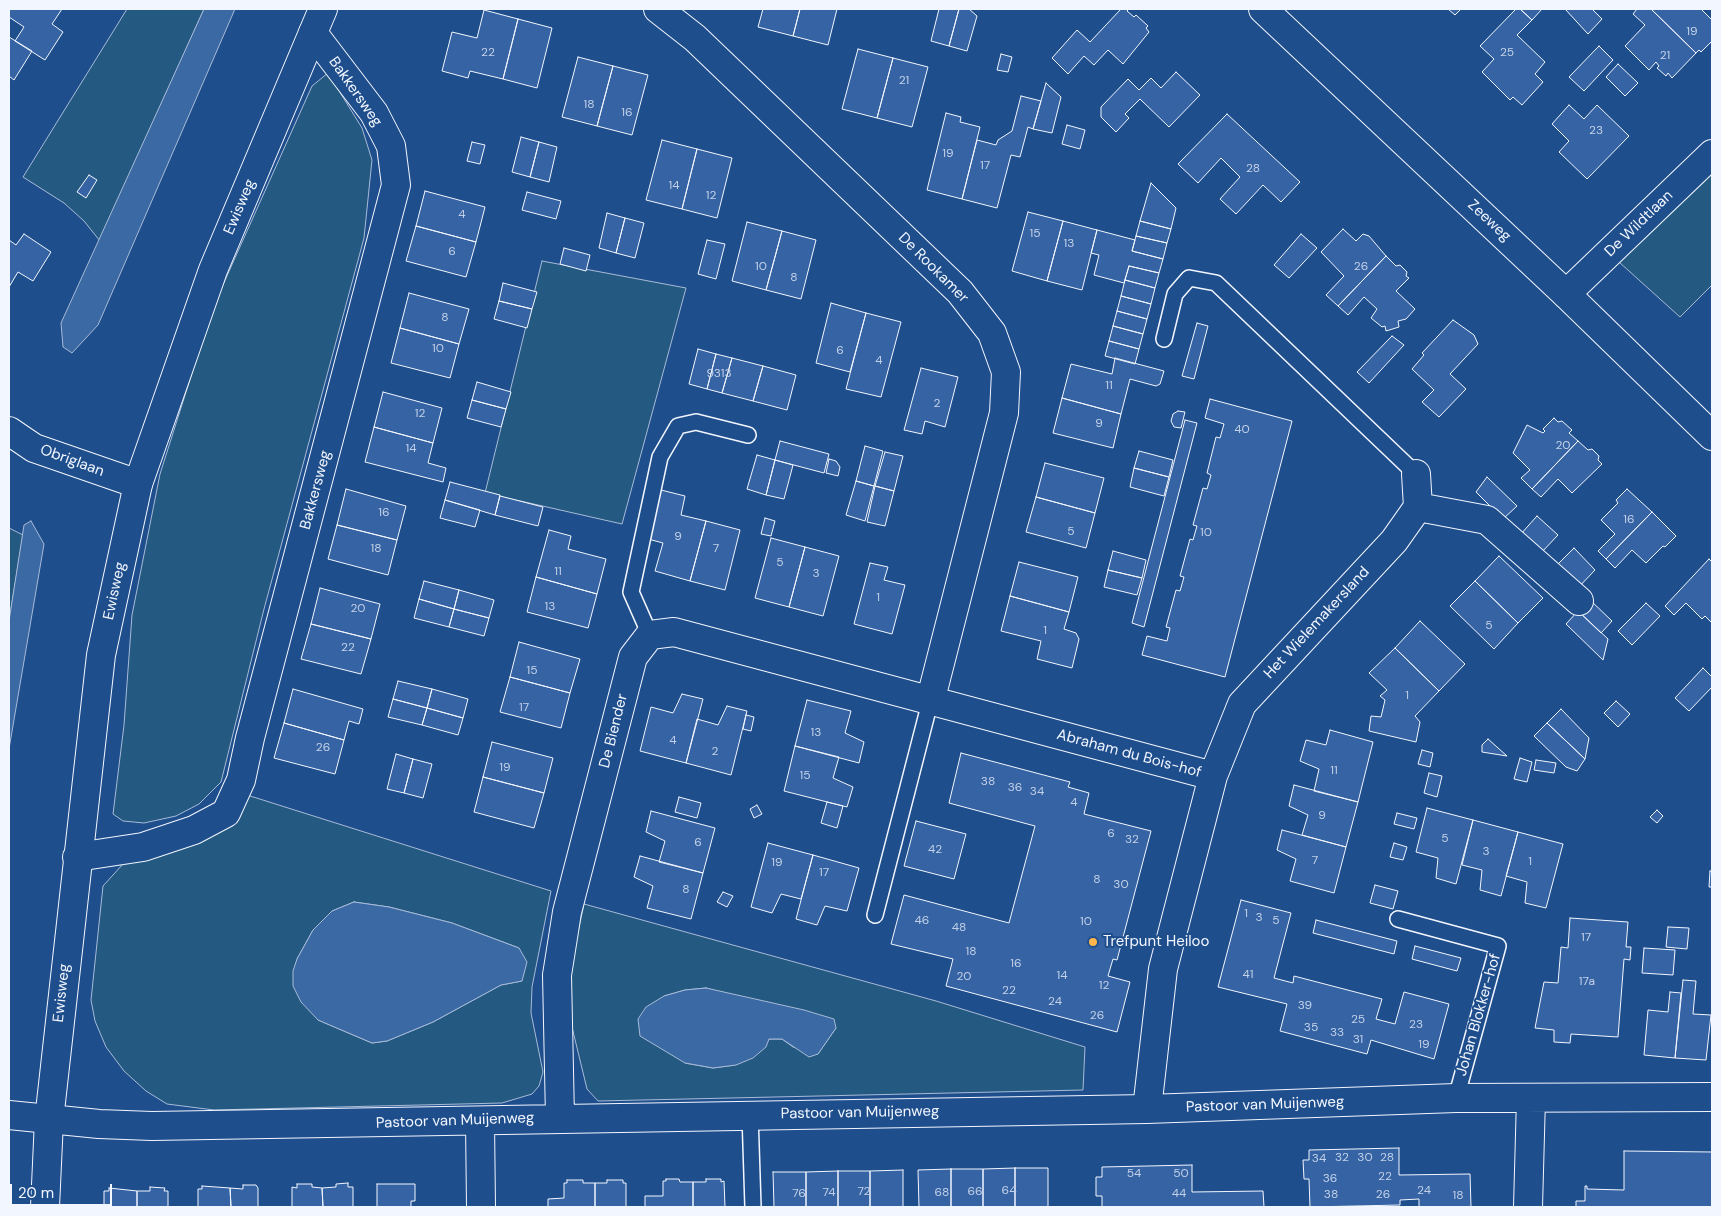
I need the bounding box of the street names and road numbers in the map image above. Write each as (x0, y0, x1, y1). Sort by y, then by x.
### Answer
street label: Bakkersweg (324, 54, 386, 130)
street label: Ewisweg (220, 176, 260, 238)
street label: De Wildtlaan (1601, 187, 1677, 261)
street label: Zeeweg (1464, 196, 1514, 246)
street label: De Rookamer (894, 229, 972, 307)
street label: Obriglaan (38, 441, 106, 481)
street label: Bakkersweg (297, 448, 335, 532)
street label: Ewisweg (100, 560, 130, 622)
street label: Het Wielemakersland (1260, 563, 1374, 683)
street label: De Biender (596, 692, 632, 770)
street label: Abraham du Bois-hof (1055, 726, 1203, 782)
street label: Johan Blokker-hof (1453, 952, 1505, 1078)
street label: Ewisweg (50, 963, 74, 1023)
street label: Pastoor van Muijenweg (1185, 1093, 1345, 1117)
street label: Pastoor van Muijenweg (781, 1103, 939, 1123)
street label: Pastoor van Muijenweg (375, 1109, 535, 1133)

